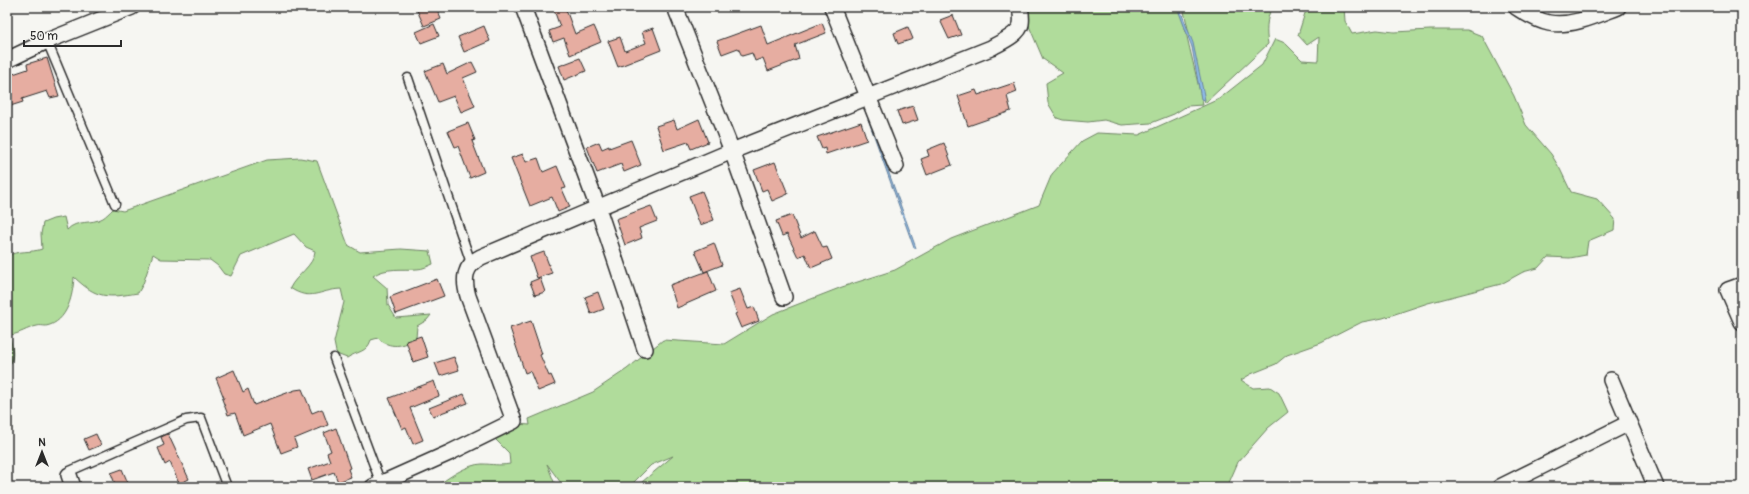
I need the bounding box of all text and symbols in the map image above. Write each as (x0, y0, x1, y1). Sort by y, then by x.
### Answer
scale bar (24, 22, 121, 48)
text: 50 m (30, 29, 58, 44)
north arrow (22, 432, 62, 472)
text: N (38, 436, 46, 449)

